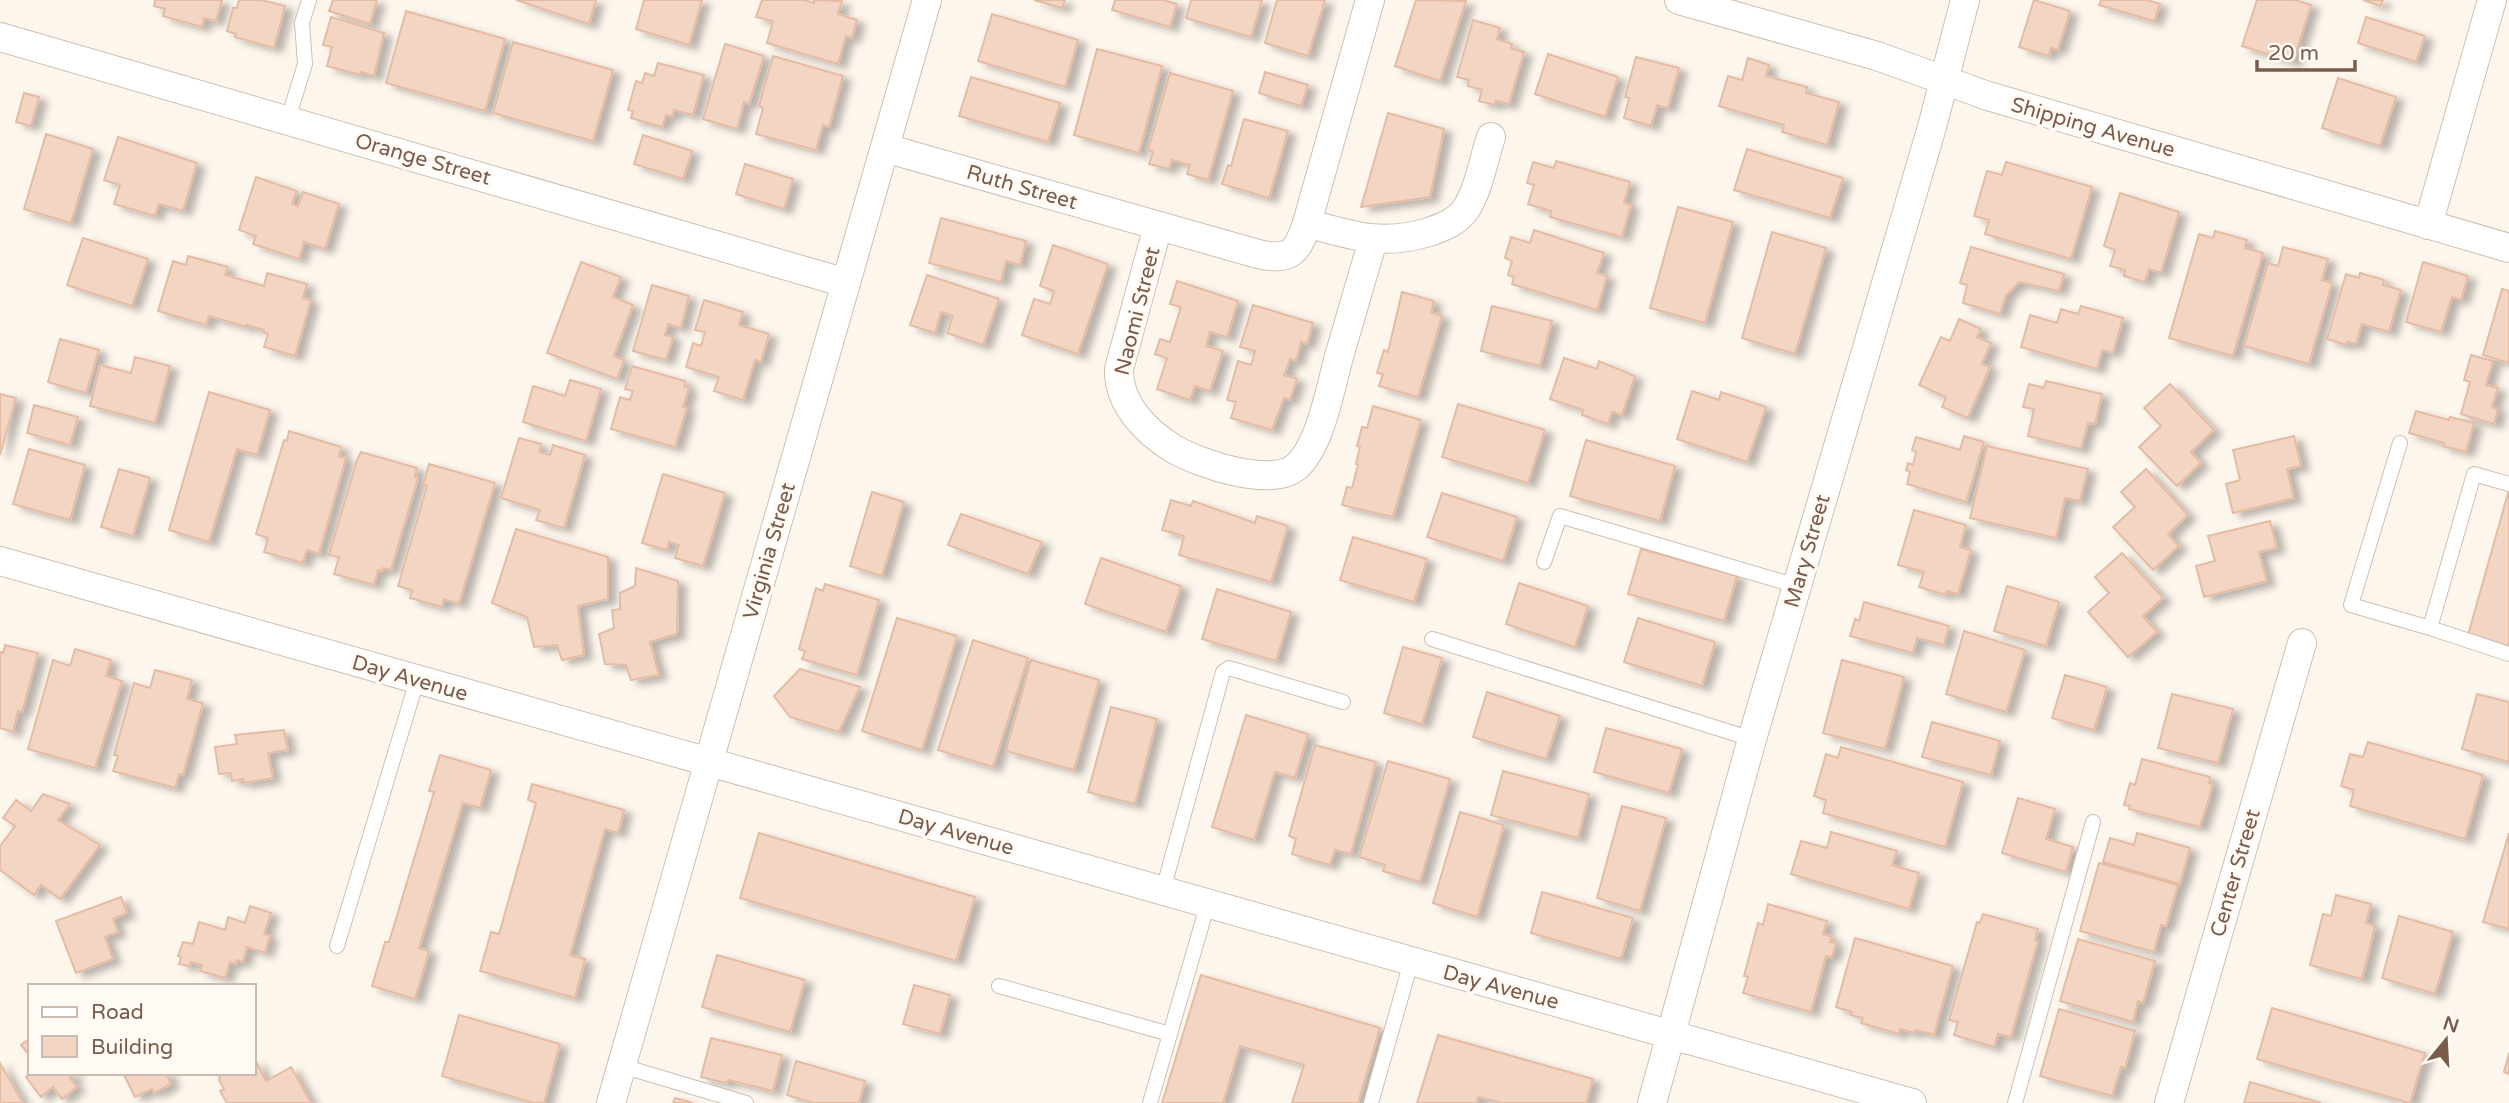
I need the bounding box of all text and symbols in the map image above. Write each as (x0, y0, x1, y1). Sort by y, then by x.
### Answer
scale bar (2257, 28, 2355, 72)
text: 20 m (2268, 41, 2319, 66)
street label: Shipping Avenue (2008, 92, 2178, 163)
street label: Orange Street (352, 128, 494, 191)
street label: Ruth Street (964, 160, 1080, 215)
street label: Naomi Street (1109, 244, 1166, 378)
street label: Virginia Street (738, 480, 801, 622)
street label: Mary Street (1779, 492, 1836, 611)
street label: Day Avenue (349, 650, 471, 707)
street label: Day Avenue (895, 804, 1017, 861)
street label: Center Street (2205, 806, 2266, 940)
street label: Day Avenue (1440, 960, 1562, 1015)
legend (28, 984, 256, 1075)
text: Road (91, 1000, 144, 1025)
north arrow (2411, 1005, 2481, 1075)
text: N (2440, 1012, 2462, 1038)
text: Building (91, 1035, 173, 1060)

